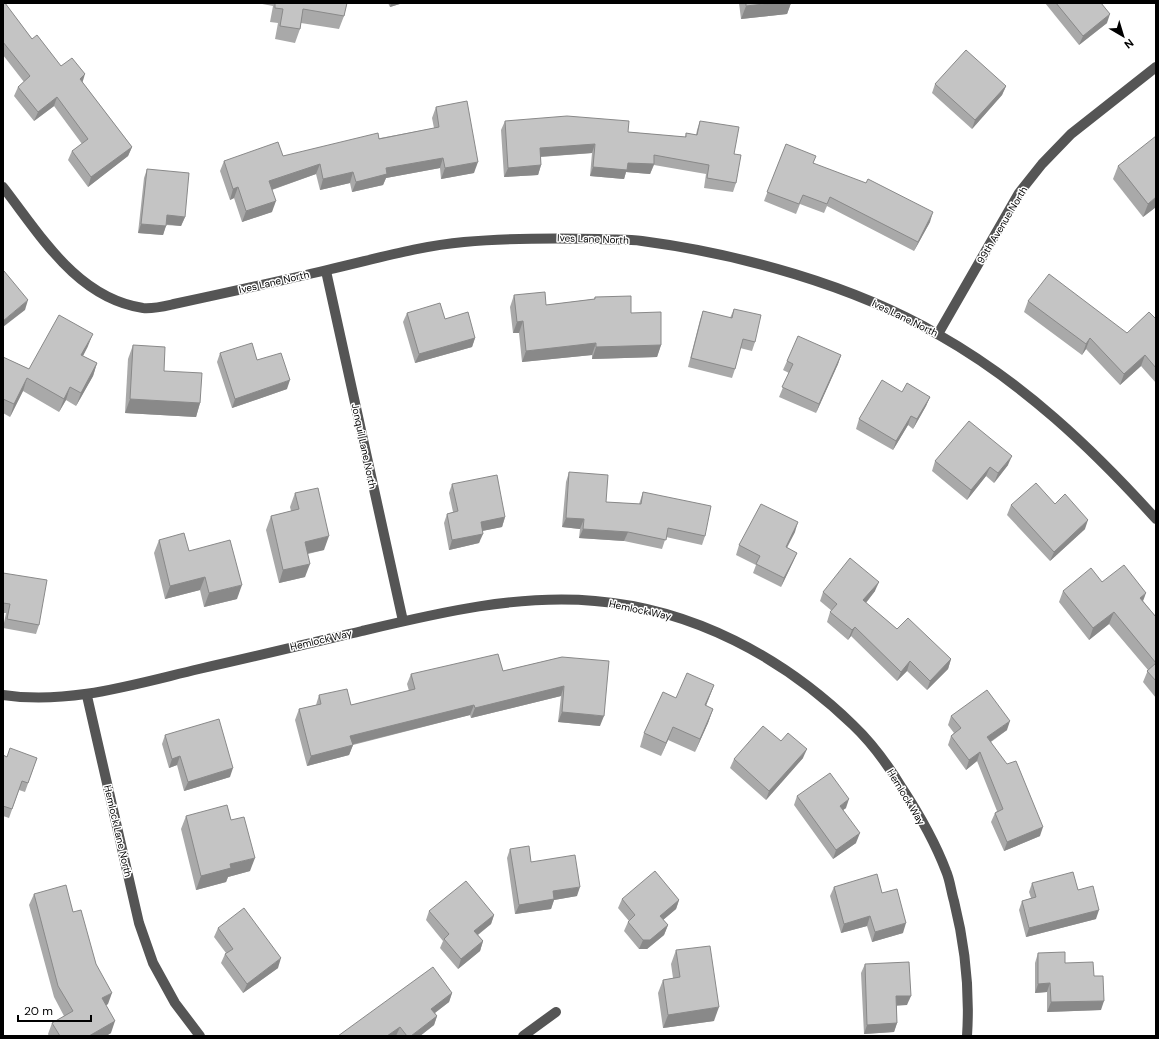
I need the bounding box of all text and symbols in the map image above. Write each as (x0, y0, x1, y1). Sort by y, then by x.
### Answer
north arrow (1103, 16, 1143, 56)
text: N (1122, 36, 1137, 52)
street label: 99th Avenue North (974, 184, 1030, 266)
street label: Ives Lane North (557, 231, 629, 247)
street label: Ives Lane North (238, 268, 311, 296)
street label: Ives Lane North (870, 296, 940, 340)
street label: Jonquil Lane North (349, 402, 379, 490)
street label: Hemlock Way (608, 597, 673, 623)
street label: Hemlock Way (289, 626, 354, 653)
street label: Hemlock Way (884, 767, 928, 828)
street label: Hemlock Lane North (101, 784, 135, 878)
scale bar (18, 997, 91, 1023)
text: 20 m (24, 1003, 53, 1019)

